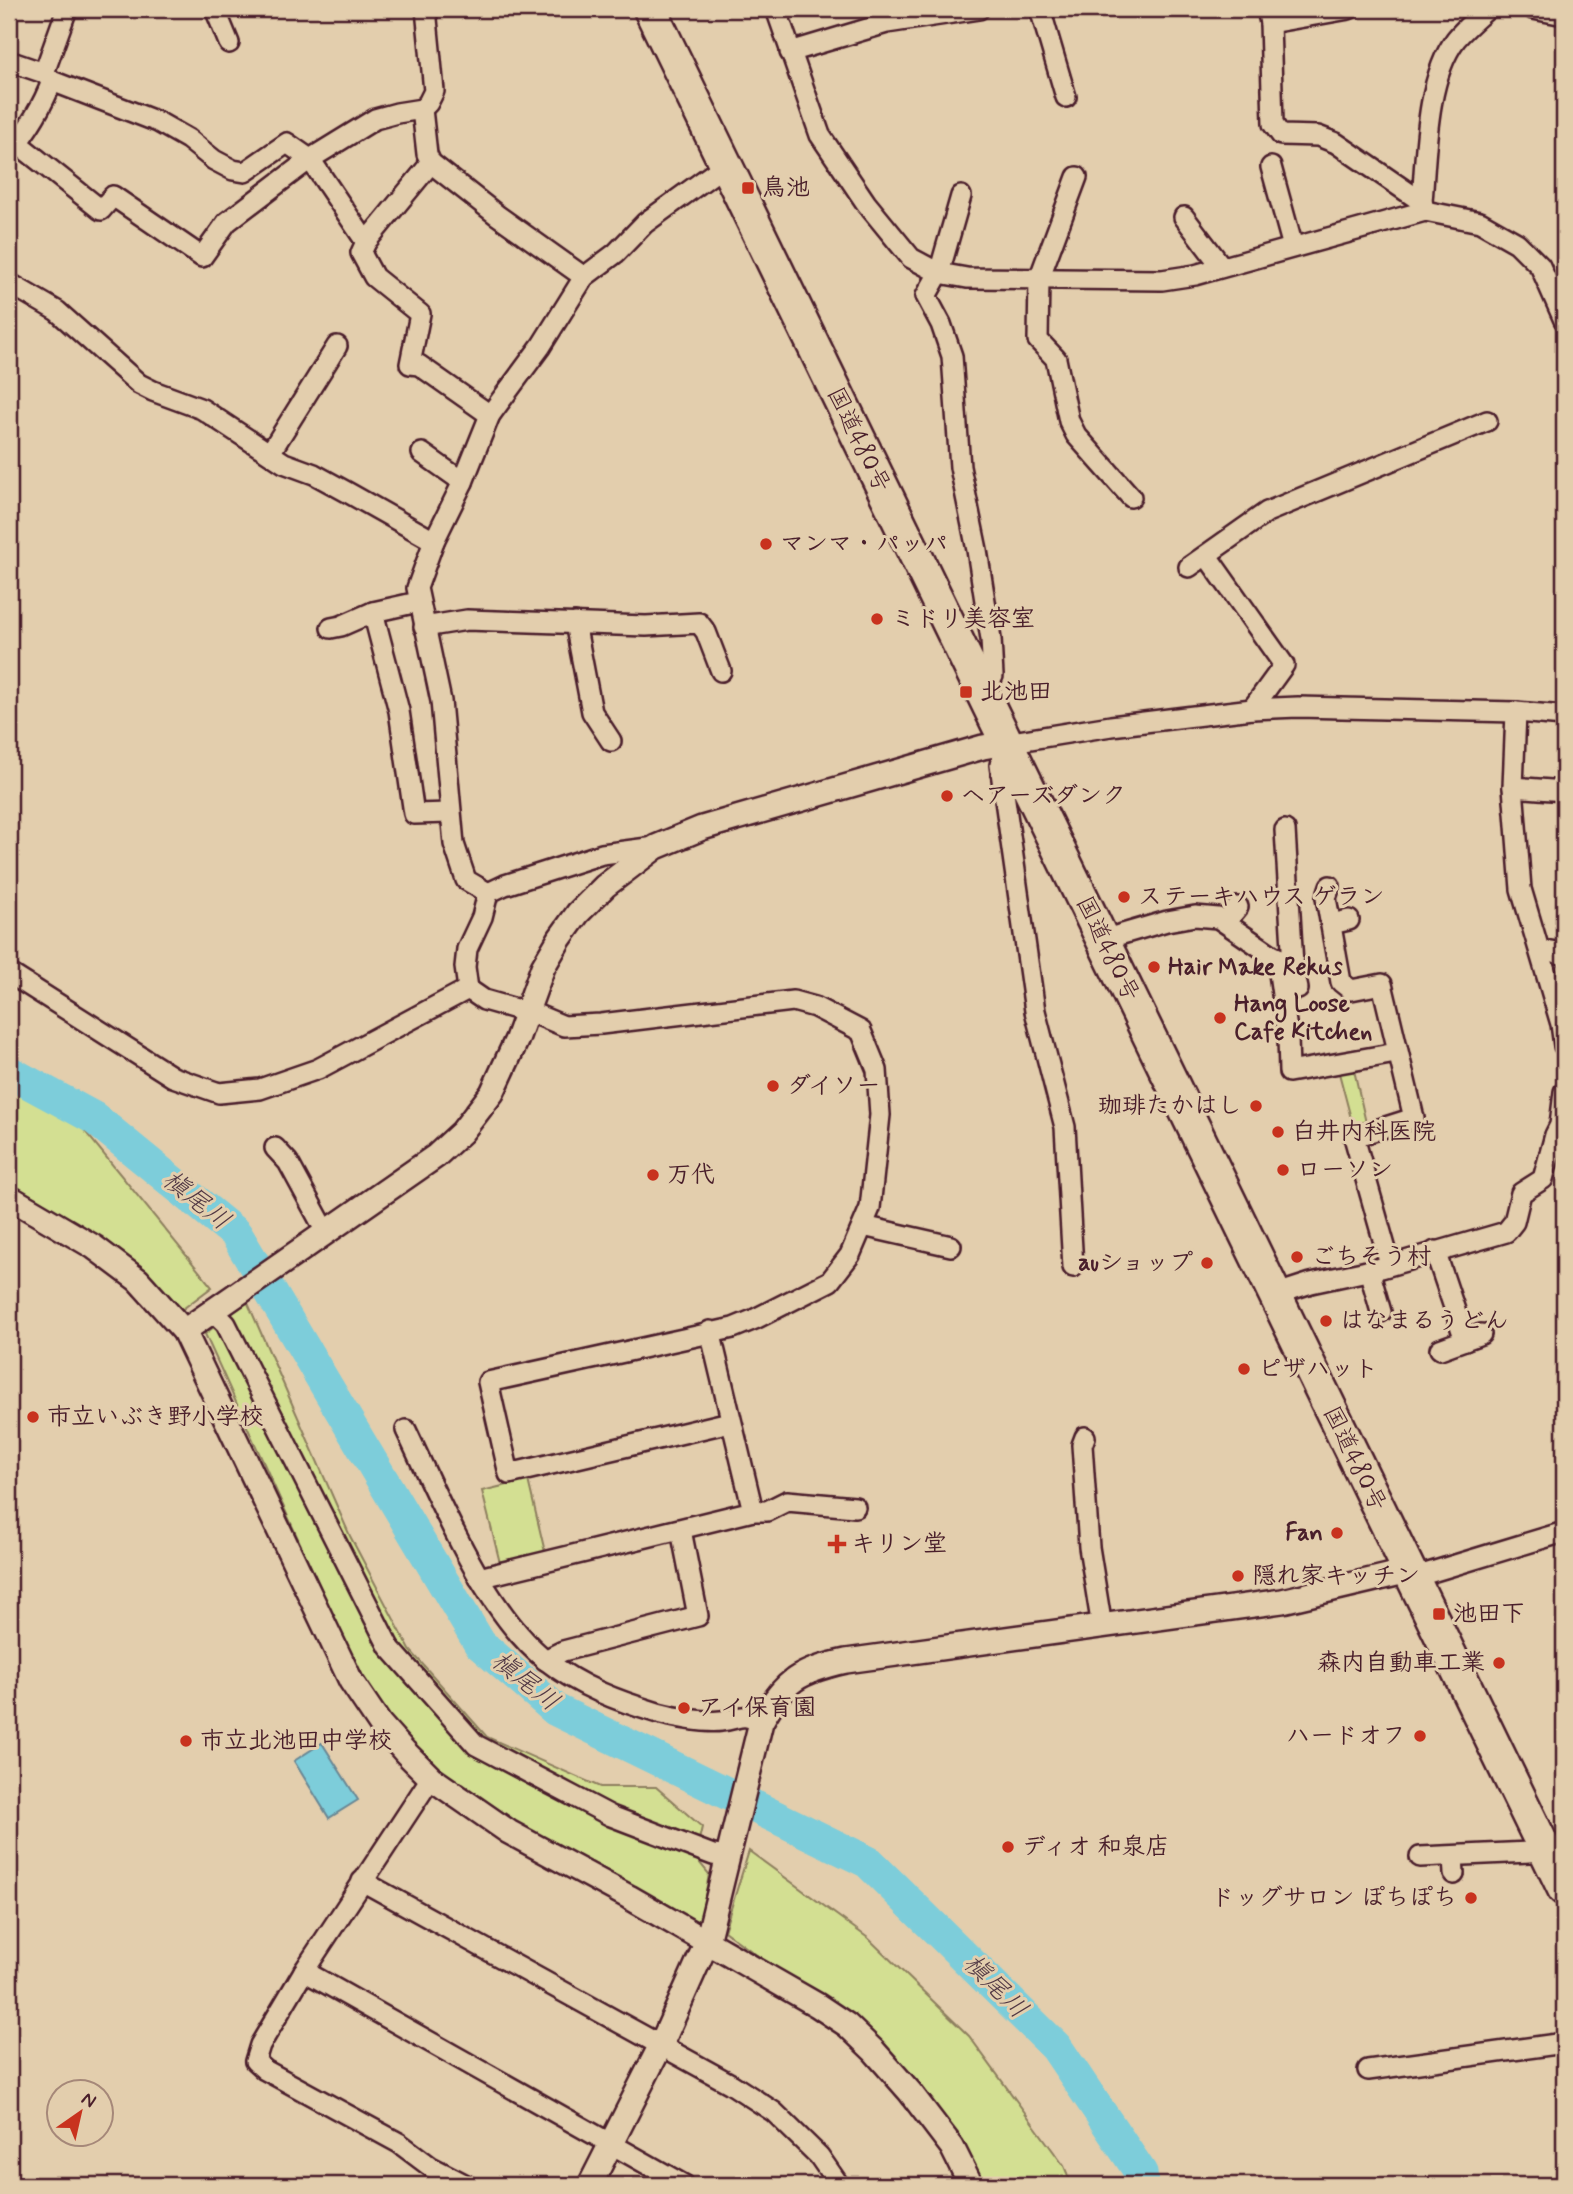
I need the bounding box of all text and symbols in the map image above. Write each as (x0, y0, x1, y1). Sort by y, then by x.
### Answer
place label: 鳥池 (762, 173, 810, 204)
marker: 鳥池 (740, 180, 756, 196)
street label: 国道480号 (819, 382, 897, 498)
place label: マンマ・パッパ (780, 529, 948, 560)
marker: マンマ・パッパ (758, 536, 774, 552)
place label: ミドリ美容室 (891, 604, 1035, 635)
marker: ミドリ美容室 (869, 611, 885, 627)
place label: 北池田 (980, 677, 1052, 708)
marker: 北池田 (958, 684, 974, 700)
place label: ヘアーズダンク (961, 781, 1126, 812)
marker: ヘアーズダンク (939, 788, 955, 804)
place label: ステーキハウス ゲラン (1138, 882, 1384, 913)
marker: ステーキハウス ゲラン (1116, 889, 1132, 905)
street label: 国道480号 (1068, 891, 1146, 1007)
place label: Hair Make Rekus (1168, 952, 1343, 983)
marker: Hair Make Rekus (1146, 959, 1162, 975)
place label: Hang Loose Cafe Kitchen (1234, 989, 1372, 1048)
marker: Hang Loose Cafe Kitchen (1212, 1010, 1228, 1026)
place label: ダイソー (787, 1071, 881, 1102)
marker: ダイソー (765, 1078, 781, 1094)
place label: 珈琲たかはし (1098, 1091, 1242, 1122)
marker: 珈琲たかはし (1248, 1098, 1264, 1114)
place label: 白井内科医院 (1292, 1117, 1436, 1148)
marker: 白井内科医院 (1270, 1124, 1286, 1140)
place label: ローソン (1297, 1155, 1393, 1186)
place label: 万代 (667, 1160, 715, 1191)
marker: ローソン (1275, 1162, 1291, 1178)
water label: 槇尾川 (155, 1163, 237, 1239)
marker: 万代 (645, 1167, 661, 1183)
place label: ごちそう村 (1311, 1242, 1431, 1273)
place label: auショップ (1078, 1248, 1193, 1279)
marker: ごちそう村 (1289, 1249, 1305, 1265)
marker: auショップ (1199, 1255, 1215, 1271)
place label: はなまるうどん (1340, 1306, 1508, 1337)
marker: はなまるうどん (1318, 1313, 1334, 1329)
place label: ピザハット (1258, 1354, 1378, 1385)
marker: ピザハット (1236, 1361, 1252, 1377)
street label: 国道480号 (1315, 1401, 1393, 1517)
place label: 市立いぶき野小学校 (47, 1402, 263, 1433)
marker: 市立いぶき野小学校 (25, 1409, 41, 1425)
place label: Fan (1285, 1518, 1323, 1549)
marker: Fan (1329, 1525, 1345, 1541)
place label: キリン堂 (851, 1529, 947, 1560)
marker: キリン堂 (829, 1536, 845, 1552)
place label: 隠れ家キッチン (1252, 1561, 1420, 1592)
marker: 隠れ家キッチン (1230, 1568, 1246, 1584)
place label: 池田下 (1453, 1599, 1525, 1630)
marker: 池田下 (1431, 1606, 1447, 1622)
water label: 槇尾川 (484, 1644, 566, 1720)
place label: 森内自動車工業 (1317, 1648, 1485, 1679)
marker: 森内自動車工業 (1491, 1655, 1507, 1671)
place label: アイ保育園 (698, 1693, 817, 1724)
marker: アイ保育園 (676, 1700, 692, 1716)
place label: ハードオフ (1286, 1721, 1406, 1752)
place label: 市立北池田中学校 (200, 1726, 392, 1757)
marker: ハードオフ (1412, 1728, 1428, 1744)
marker: 市立北池田中学校 (178, 1733, 194, 1749)
place label: ディオ 和泉店 (1022, 1832, 1170, 1863)
marker: ディオ 和泉店 (1000, 1839, 1016, 1855)
place label: ドッグサロン ぽちぽち (1211, 1883, 1457, 1914)
marker: ドッグサロン ぽちぽち (1463, 1890, 1479, 1906)
water label: 槇尾川 (955, 1947, 1035, 2027)
north arrow (46, 2078, 116, 2148)
text: N (76, 2086, 101, 2114)

